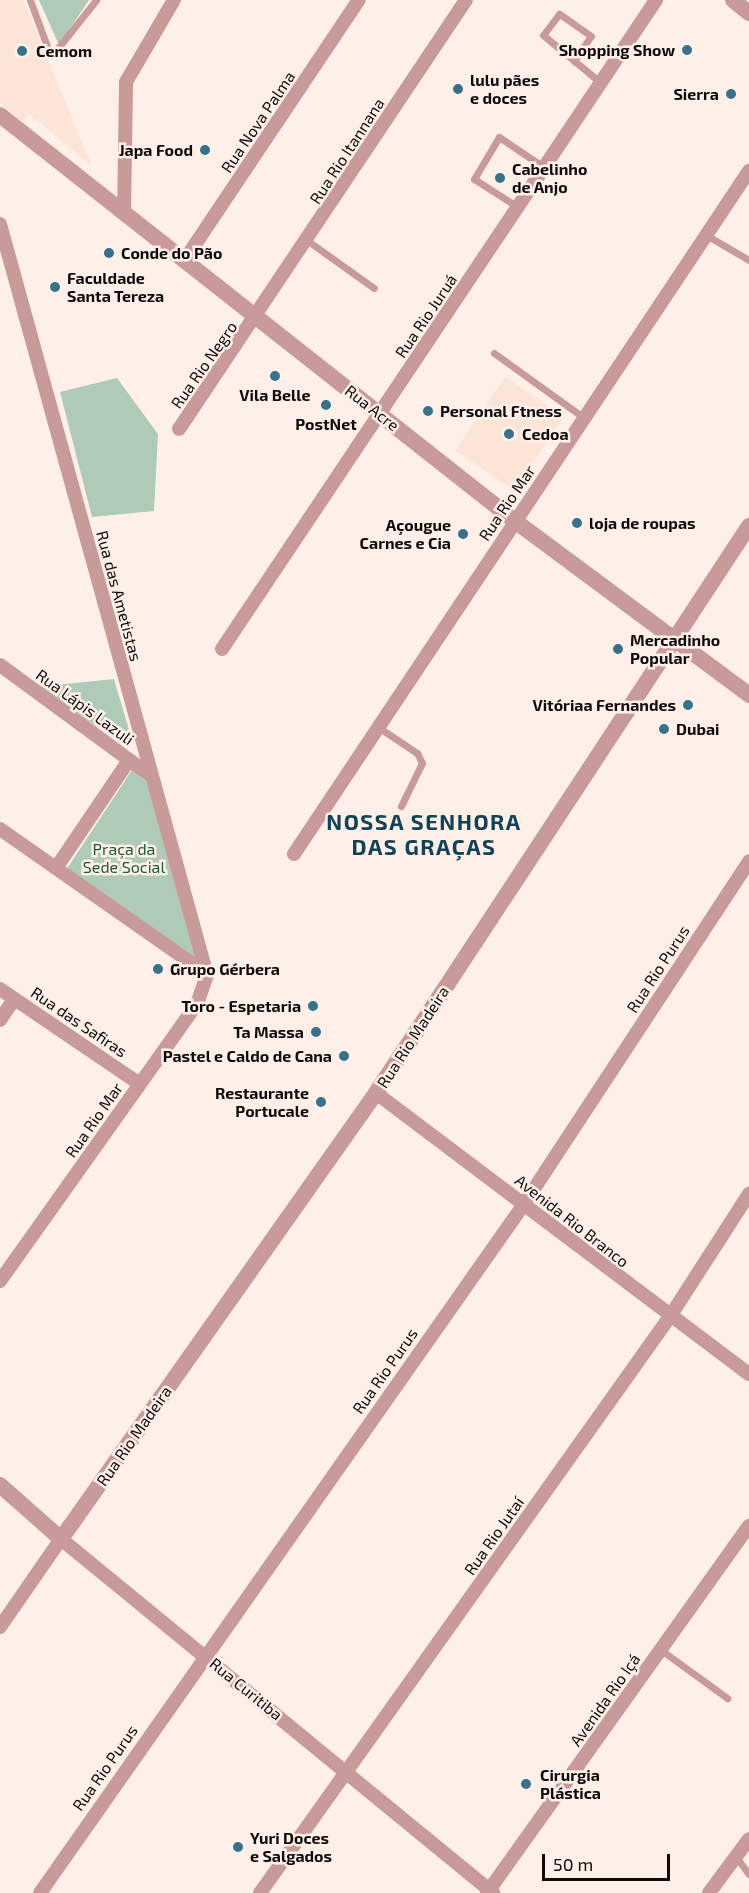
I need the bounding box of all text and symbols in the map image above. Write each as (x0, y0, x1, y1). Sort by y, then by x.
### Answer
place label: Shopping Show (559, 40, 675, 60)
place label: Cemom (36, 41, 92, 61)
marker: Cemom (13, 42, 31, 60)
marker: Shopping Show (680, 43, 694, 57)
street label: Rua Nova Palma (217, 68, 299, 176)
place label: lulu pães e doces (470, 70, 539, 108)
marker: lulu pães e doces (451, 82, 465, 96)
place label: Sierra (673, 84, 719, 104)
marker: Sierra (724, 87, 738, 101)
street label: Rua Rio Itannana (306, 94, 388, 208)
place label: Japa Food (119, 140, 193, 160)
marker: Japa Food (198, 143, 212, 157)
place label: Cabelinho de Anjo (512, 159, 587, 197)
marker: Cabelinho de Anjo (493, 171, 507, 185)
place label: Conde do Pão (121, 243, 222, 263)
marker: Conde do Pão (102, 246, 116, 260)
place label: Faculdade Santa Tereza (67, 268, 165, 306)
street label: Rua Rio Juruá (391, 271, 461, 361)
marker: Faculdade Santa Tereza (48, 280, 62, 294)
street label: Rua Rio Negro (167, 318, 241, 412)
marker: Vila Belle (268, 369, 282, 383)
street label: Rua Acre (341, 381, 403, 435)
place label: Vila Belle (239, 385, 311, 405)
marker: PostNet (319, 398, 333, 412)
place label: Personal Ftness (440, 401, 562, 421)
marker: Personal Ftness (421, 404, 435, 418)
place label: PostNet (295, 414, 357, 434)
place label: Cedoa (522, 424, 569, 444)
marker: Cedoa (500, 425, 518, 443)
street label: Rua Rio Mar (475, 462, 539, 544)
place label: loja de roupas (589, 513, 696, 533)
place label: Açougue Carnes e Cia (360, 515, 451, 553)
marker: loja de roupas (570, 516, 584, 530)
marker: Açougue Carnes e Cia (456, 527, 470, 541)
street label: Rua das Ametistas (92, 528, 146, 664)
place label: Mercadinho Popular (630, 630, 720, 668)
marker: Mercadinho Popular (611, 642, 625, 656)
street label: Rua Lápis Lazuli (32, 665, 138, 749)
place label: Vitóriaa Fernandes (532, 695, 676, 715)
marker: Vitóriaa Fernandes (681, 698, 695, 712)
place label: Dubai (676, 719, 719, 739)
marker: Dubai (657, 722, 671, 736)
district label: NOSSA SENHORA DAS GRAÇAS (326, 808, 522, 860)
park label: Praça da Sede Social (83, 839, 165, 877)
street label: Rua Rio Purus (623, 922, 693, 1016)
place label: Grupo Gérbera (170, 959, 280, 979)
marker: Grupo Gérbera (151, 962, 165, 976)
street label: Rua Rio Madeira (373, 982, 453, 1092)
street label: Rua das Safiras (27, 983, 131, 1061)
place label: Toro - Espetaria (181, 996, 301, 1016)
marker: Toro - Espetaria (306, 999, 320, 1013)
place label: Ta Massa (233, 1022, 304, 1042)
marker: Ta Massa (309, 1025, 323, 1039)
place label: Pastel e Caldo de Cana (162, 1046, 332, 1066)
marker: Pastel e Caldo de Cana (337, 1049, 351, 1063)
street label: Rua Rio Mar (61, 1079, 127, 1161)
place label: Restaurante Portucale (215, 1083, 309, 1121)
marker: Restaurante Portucale (314, 1095, 328, 1109)
street label: Avenida Rio Branco (511, 1171, 633, 1271)
street label: Rua Rio Purus (348, 1324, 422, 1418)
street label: Rua Rio Madeira (92, 1382, 176, 1490)
street label: Rua Rio Jutaí (460, 1493, 528, 1579)
street label: Avenida Rio Içá (566, 1650, 644, 1750)
street label: Rua Curitiba (206, 1654, 286, 1724)
street label: Rua Rio Purus (68, 1721, 142, 1815)
place label: Cirurgia Plástica (540, 1765, 601, 1803)
marker: Cirurgia Plástica (517, 1775, 535, 1793)
place label: Yuri Doces e Salgados (250, 1828, 332, 1866)
marker: Yuri Doces e Salgados (231, 1840, 245, 1854)
scale bar (545, 1842, 672, 1880)
text: 50 m (553, 1853, 593, 1875)

